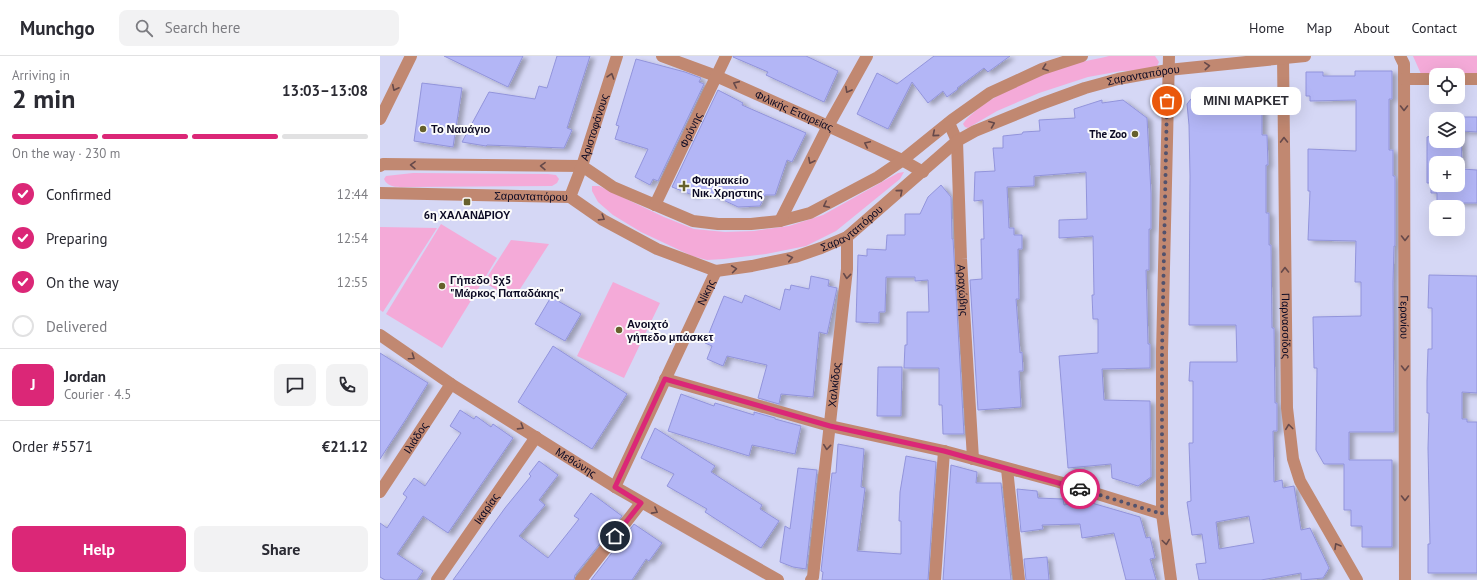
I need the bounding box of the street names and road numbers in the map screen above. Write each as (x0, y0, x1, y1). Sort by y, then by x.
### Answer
street label: Σαρανταπόρου (1105, 62, 1180, 89)
street label: Φιλικής Εταιρείας (752, 87, 836, 134)
street label: Αριστοφάνους (577, 92, 612, 162)
street label: Φρύνης (676, 110, 705, 150)
street label: Σαρανταπόρου (494, 188, 568, 204)
street label: Σαρανταπόρου (818, 202, 886, 255)
street label: Αραχώβης (954, 264, 971, 316)
street label: Νίκης (694, 277, 718, 308)
street label: Παρνασσίδος (1279, 293, 1293, 359)
street label: Γερανίου (1397, 295, 1412, 339)
street label: Χαλκίδος (825, 362, 844, 408)
street label: Ιλιάδος (400, 419, 431, 456)
street label: Μεθώνης (553, 444, 599, 481)
street label: Ικαρίας (471, 490, 502, 527)

